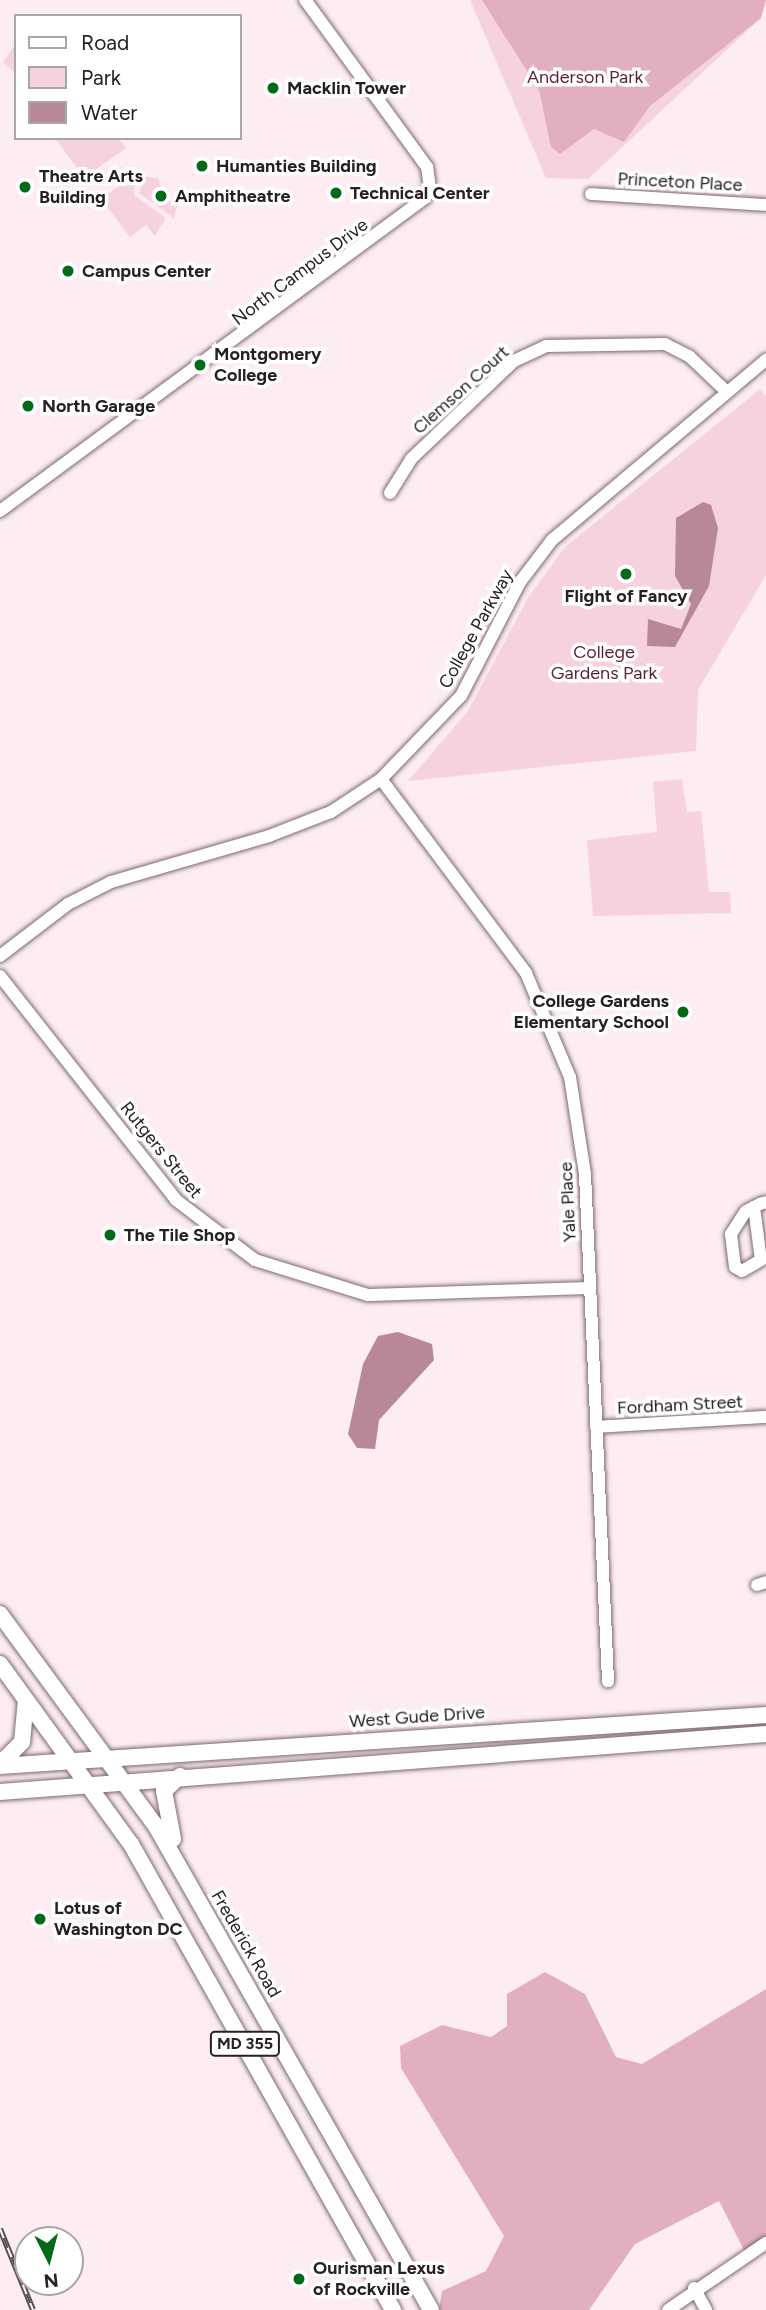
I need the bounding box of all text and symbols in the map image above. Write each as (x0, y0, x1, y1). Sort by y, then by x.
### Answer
legend (14, 14, 242, 140)
text: Road (81, 30, 129, 55)
text: Park (81, 65, 121, 90)
park label: Anderson Park (527, 66, 643, 88)
place label: Macklin Tower (287, 77, 406, 99)
marker: Macklin Tower (265, 80, 281, 96)
text: Water (81, 100, 137, 125)
place label: Humanties Building (216, 155, 377, 177)
marker: Humanties Building (194, 158, 210, 174)
place label: Theatre Arts Building (39, 166, 143, 208)
street label: Princeton Place (617, 168, 743, 196)
marker: Theatre Arts Building (17, 179, 33, 195)
place label: Technical Center (350, 182, 490, 204)
place label: Amphitheatre (175, 185, 290, 207)
marker: Technical Center (328, 185, 344, 201)
marker: Amphitheatre (153, 188, 169, 204)
street label: North Campus Drive (228, 214, 372, 330)
place label: Campus Center (82, 260, 211, 282)
marker: Campus Center (60, 263, 76, 279)
street label: Clemson Court (409, 341, 513, 439)
place label: Montgomery College (214, 344, 321, 386)
marker: Montgomery College (192, 357, 208, 373)
place label: North Garage (42, 395, 155, 417)
marker: North Garage (20, 398, 36, 414)
street label: College Parkway (434, 566, 518, 692)
marker: Flight of Fancy (618, 566, 634, 582)
place label: Flight of Fancy (565, 585, 687, 607)
park label: College Gardens Park (551, 642, 657, 684)
place label: College Gardens Elementary School (514, 991, 669, 1034)
marker: College Gardens Elementary School (675, 1004, 691, 1020)
street label: Rutgers Street (116, 1097, 206, 1203)
street label: Yale Place (555, 1161, 581, 1243)
place label: The Tile Shop (124, 1224, 235, 1246)
marker: The Tile Shop (102, 1227, 118, 1243)
street label: Fordham Street (616, 1391, 744, 1419)
street label: West Gude Drive (348, 1701, 486, 1733)
street label: Frederick Road (207, 1886, 285, 2002)
place label: Lotus of Washington DC (54, 1898, 183, 1940)
marker: Lotus of Washington DC (32, 1911, 48, 1927)
road number: MD 355 (208, 2032, 282, 2056)
north arrow (14, 2226, 84, 2296)
place label: Ourisman Lexus of Rockville (313, 2258, 445, 2300)
text: N (43, 2268, 60, 2293)
marker: Ourisman Lexus of Rockville (291, 2271, 307, 2287)

